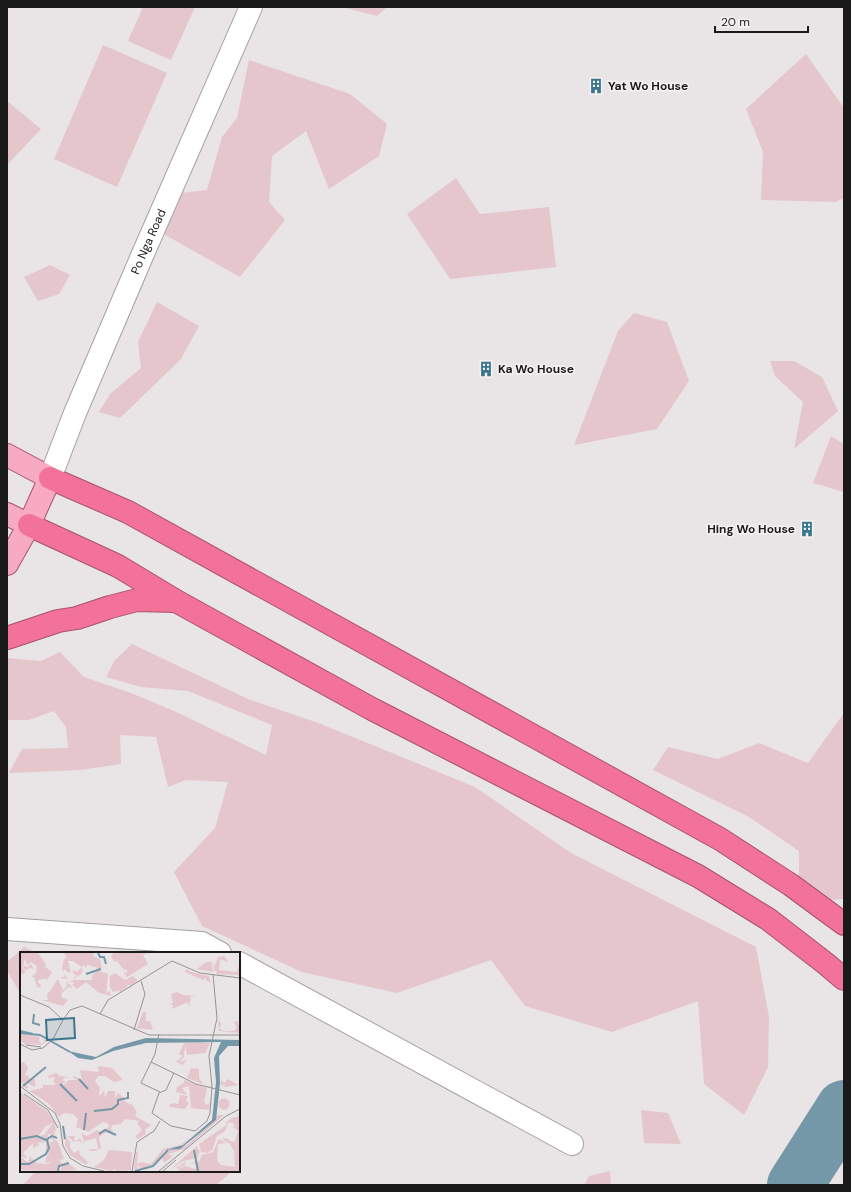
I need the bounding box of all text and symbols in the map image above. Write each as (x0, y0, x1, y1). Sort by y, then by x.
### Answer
scale bar (715, 8, 808, 34)
text: 20 m (721, 14, 750, 30)
building icon: Yat Wo House (587, 77, 605, 95)
place label: Yat Wo House (608, 78, 688, 94)
street label: Po Nga Road (127, 207, 170, 277)
building icon: Ka Wo House (477, 360, 495, 378)
place label: Ka Wo House (498, 361, 574, 377)
building icon: Hing Wo House (798, 520, 816, 538)
place label: Hing Wo House (707, 521, 795, 537)
inset map (20, 952, 240, 1172)

